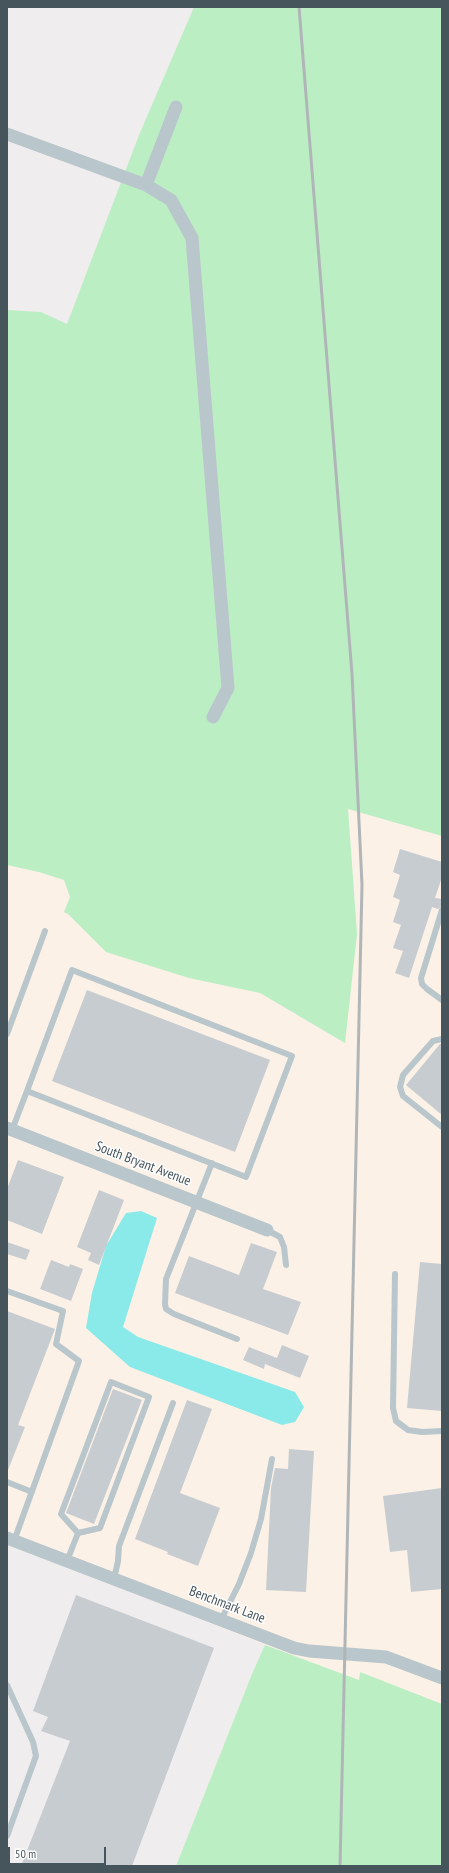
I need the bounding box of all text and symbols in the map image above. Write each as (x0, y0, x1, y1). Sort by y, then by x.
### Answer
street label: South Bryant Avenue (93, 1138, 193, 1190)
street label: Benchmark Lane (187, 1583, 267, 1627)
scale bar (10, 1839, 108, 1865)
text: 50 m (15, 1846, 36, 1861)

